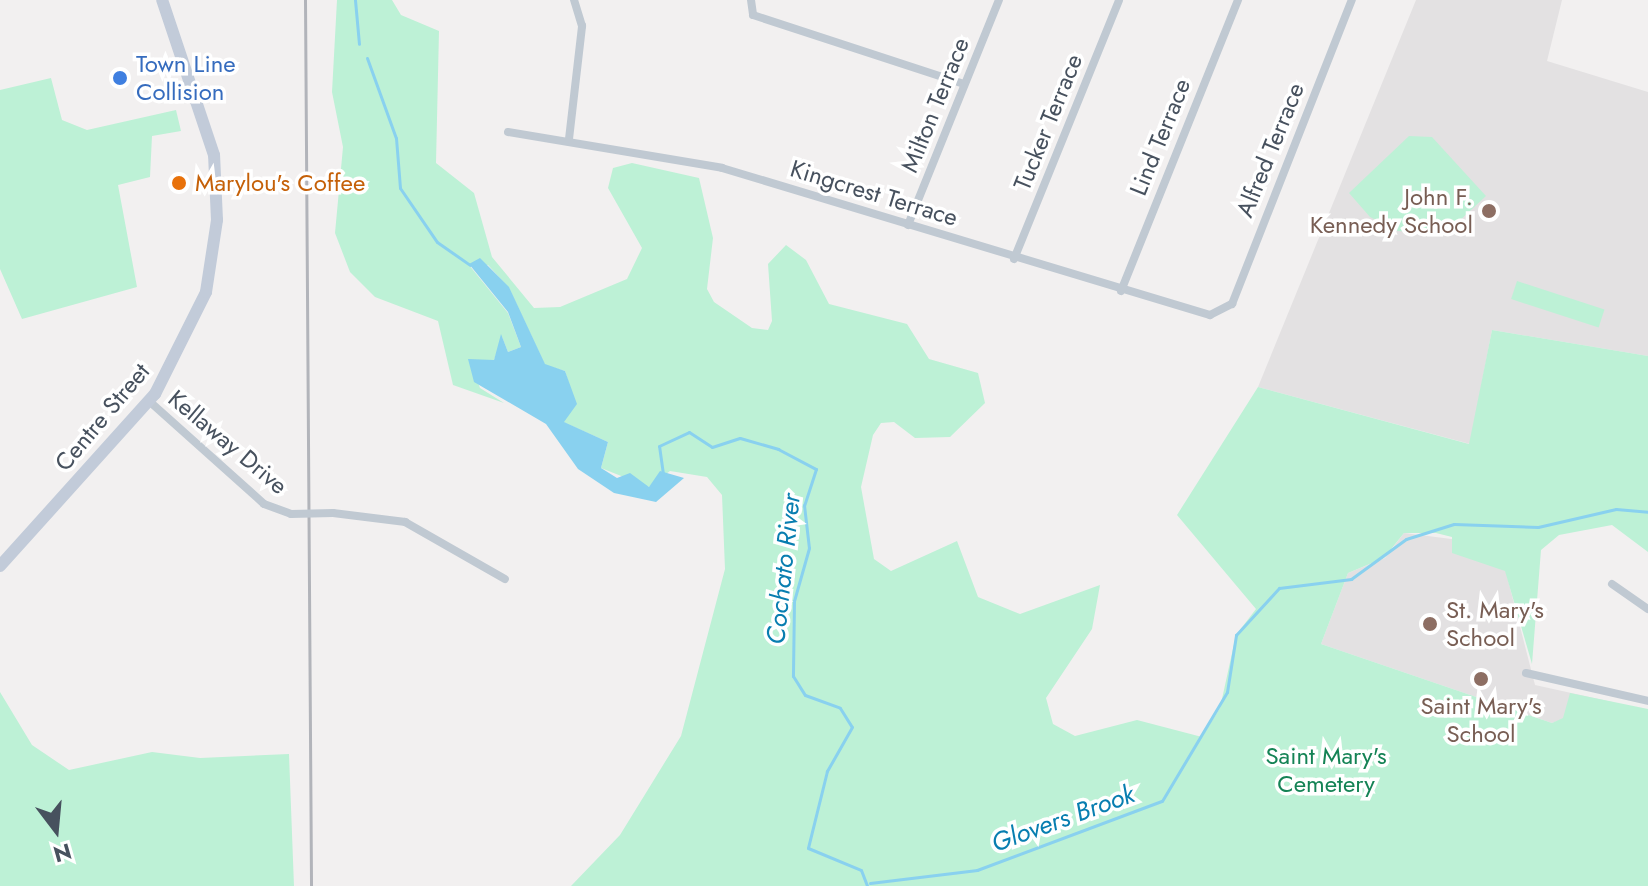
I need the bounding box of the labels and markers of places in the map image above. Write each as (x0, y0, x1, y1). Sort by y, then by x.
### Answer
place label: Town Line Collision (136, 50, 236, 106)
marker: Town Line Collision (111, 69, 129, 87)
place label: Marylou's Coffee (195, 169, 365, 197)
marker: Marylou's Coffee (170, 174, 188, 192)
place label: John F. Kennedy School (1310, 183, 1473, 239)
marker: John F. Kennedy School (1480, 202, 1498, 220)
place label: St. Mary's School (1446, 596, 1544, 652)
marker: St. Mary's School (1421, 615, 1439, 633)
marker: Saint Mary's School (1472, 670, 1490, 688)
place label: Saint Mary's School (1420, 692, 1542, 748)

